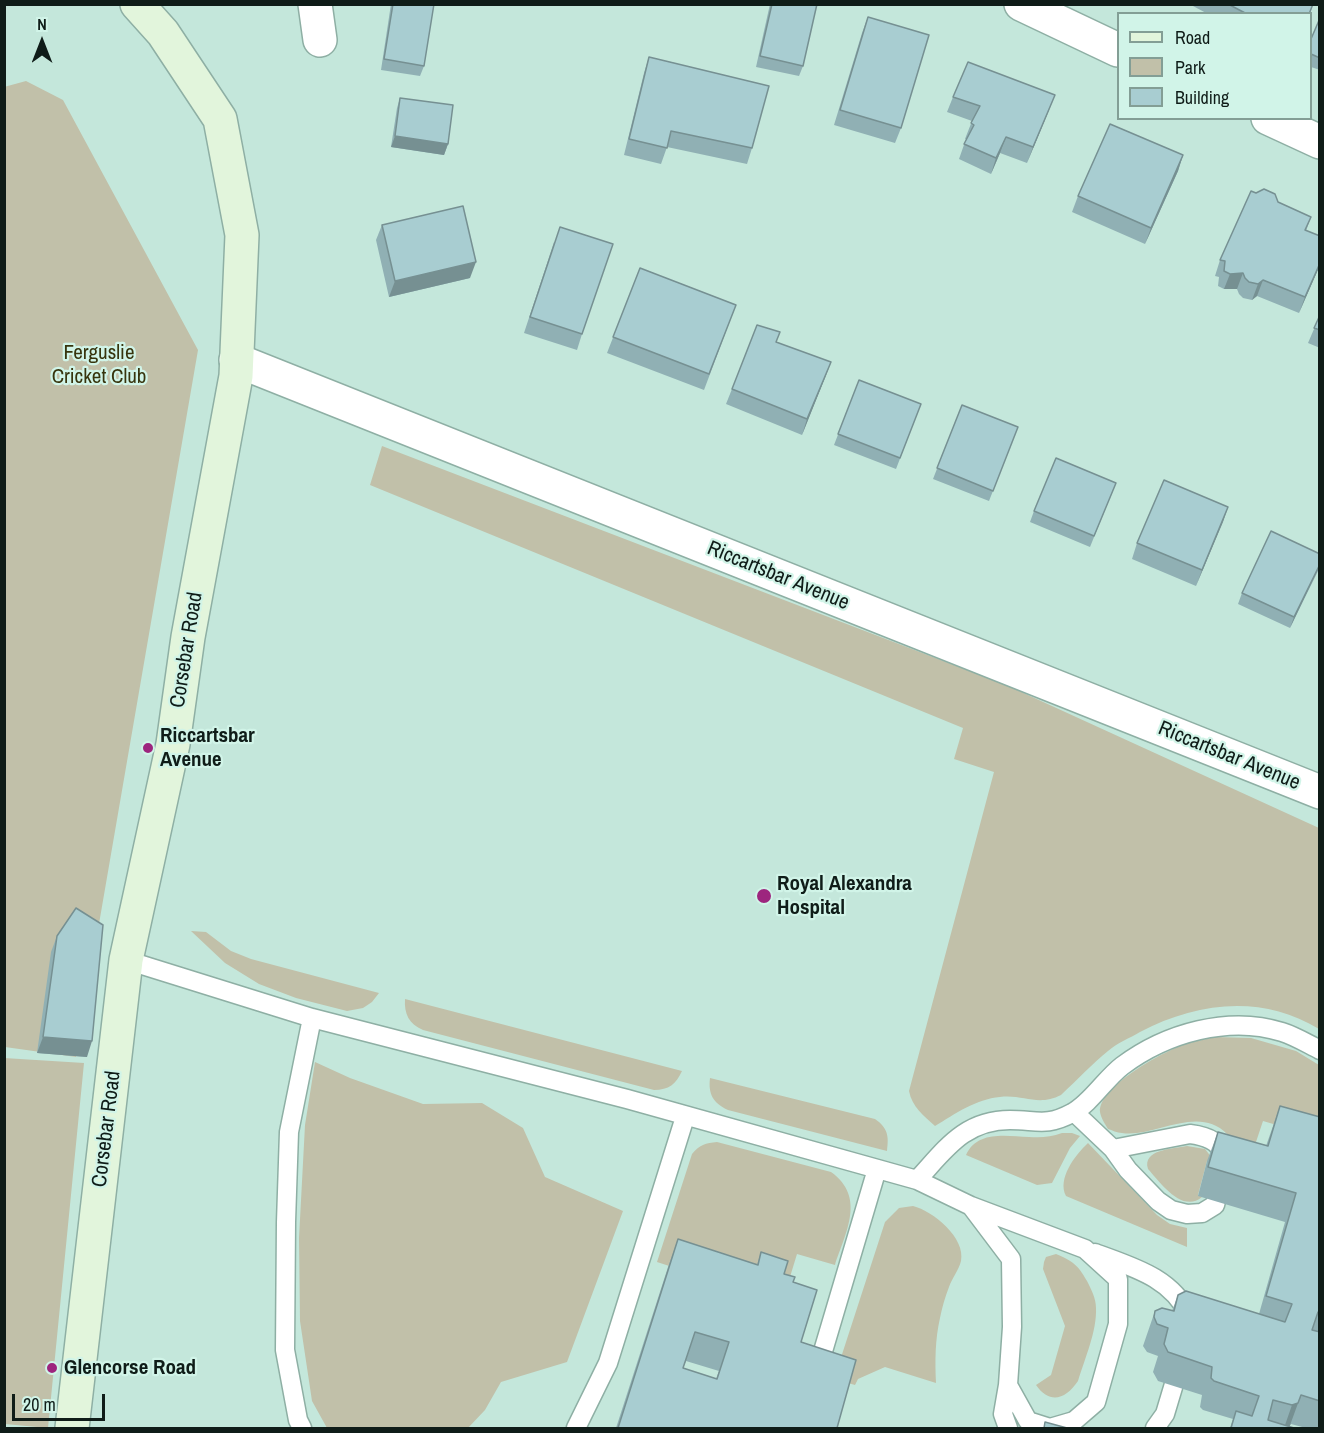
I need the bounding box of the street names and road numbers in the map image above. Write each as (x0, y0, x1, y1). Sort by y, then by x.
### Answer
street label: Riccartsbar Avenue (703, 536, 853, 616)
street label: Corsebar Road (165, 590, 209, 710)
street label: Riccartsbar Avenue (1154, 716, 1304, 796)
street label: Corsebar Road (87, 1070, 127, 1188)

